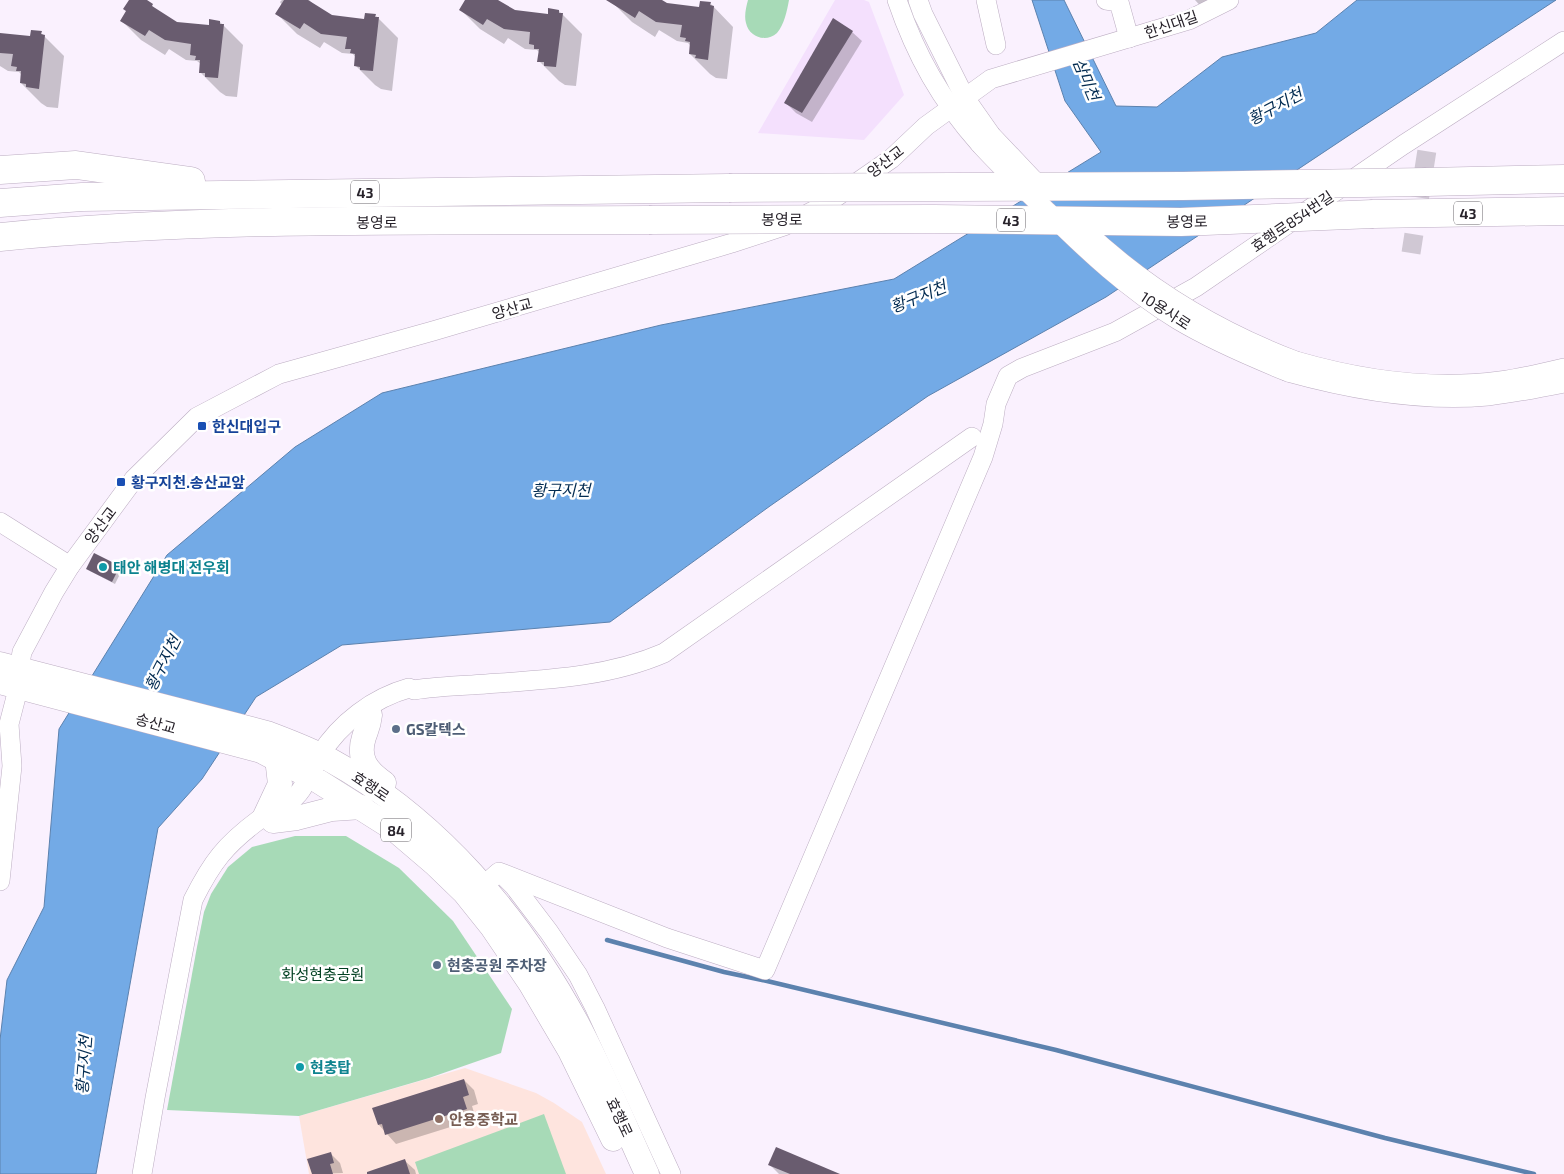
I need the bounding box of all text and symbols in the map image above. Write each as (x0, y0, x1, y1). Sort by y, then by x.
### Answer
street label: 한신대길 (1142, 7, 1200, 41)
water label: 삼미천 (1070, 55, 1105, 105)
water label: 황구지천 (1245, 83, 1307, 128)
street label: 양산교 (863, 141, 907, 181)
road number: 43 (351, 180, 379, 203)
street label: 효행로854번길 (1247, 187, 1337, 255)
road number: 43 (1454, 202, 1482, 224)
road number: 43 (997, 208, 1025, 232)
street label: 봉영로 (761, 210, 803, 228)
street label: 봉영로 (1166, 212, 1208, 230)
street label: 봉영로 (356, 213, 398, 231)
water label: 황구지천 (887, 275, 951, 316)
street label: 10용사로 (1137, 287, 1195, 333)
street label: 양산교 (490, 294, 534, 322)
place label: 한신대입구 (212, 417, 281, 435)
marker: 한신대입구 (196, 420, 208, 432)
place label: 황구지천.송산교앞 (131, 473, 245, 491)
marker: 황구지천.송산교앞 (115, 476, 127, 488)
water label: 황구지천 (532, 480, 593, 499)
street label: 양산교 (80, 503, 120, 547)
place label: 태안 해병대 전우회 (113, 558, 230, 576)
marker: 태안 해병대 전우회 (97, 561, 109, 573)
water label: 황구지천 (140, 630, 185, 694)
street label: 송산교 (134, 709, 178, 737)
place label: GS칼텍스 (406, 720, 466, 738)
marker: GS칼텍스 (390, 723, 402, 735)
street label: 효행로 (349, 767, 393, 805)
road number: 84 (381, 818, 411, 842)
place label: 현충공원 주차장 (447, 956, 547, 974)
marker: 현충공원 주차장 (431, 959, 443, 971)
park label: 화성현충공원 (282, 965, 364, 983)
water label: 황구지천 (71, 1033, 95, 1095)
place label: 현충탑 (310, 1058, 351, 1076)
marker: 현충탑 (294, 1061, 306, 1073)
street label: 효행로 (603, 1094, 637, 1140)
place label: 안용중학교 (449, 1110, 518, 1128)
marker: 안용중학교 (433, 1113, 445, 1125)

